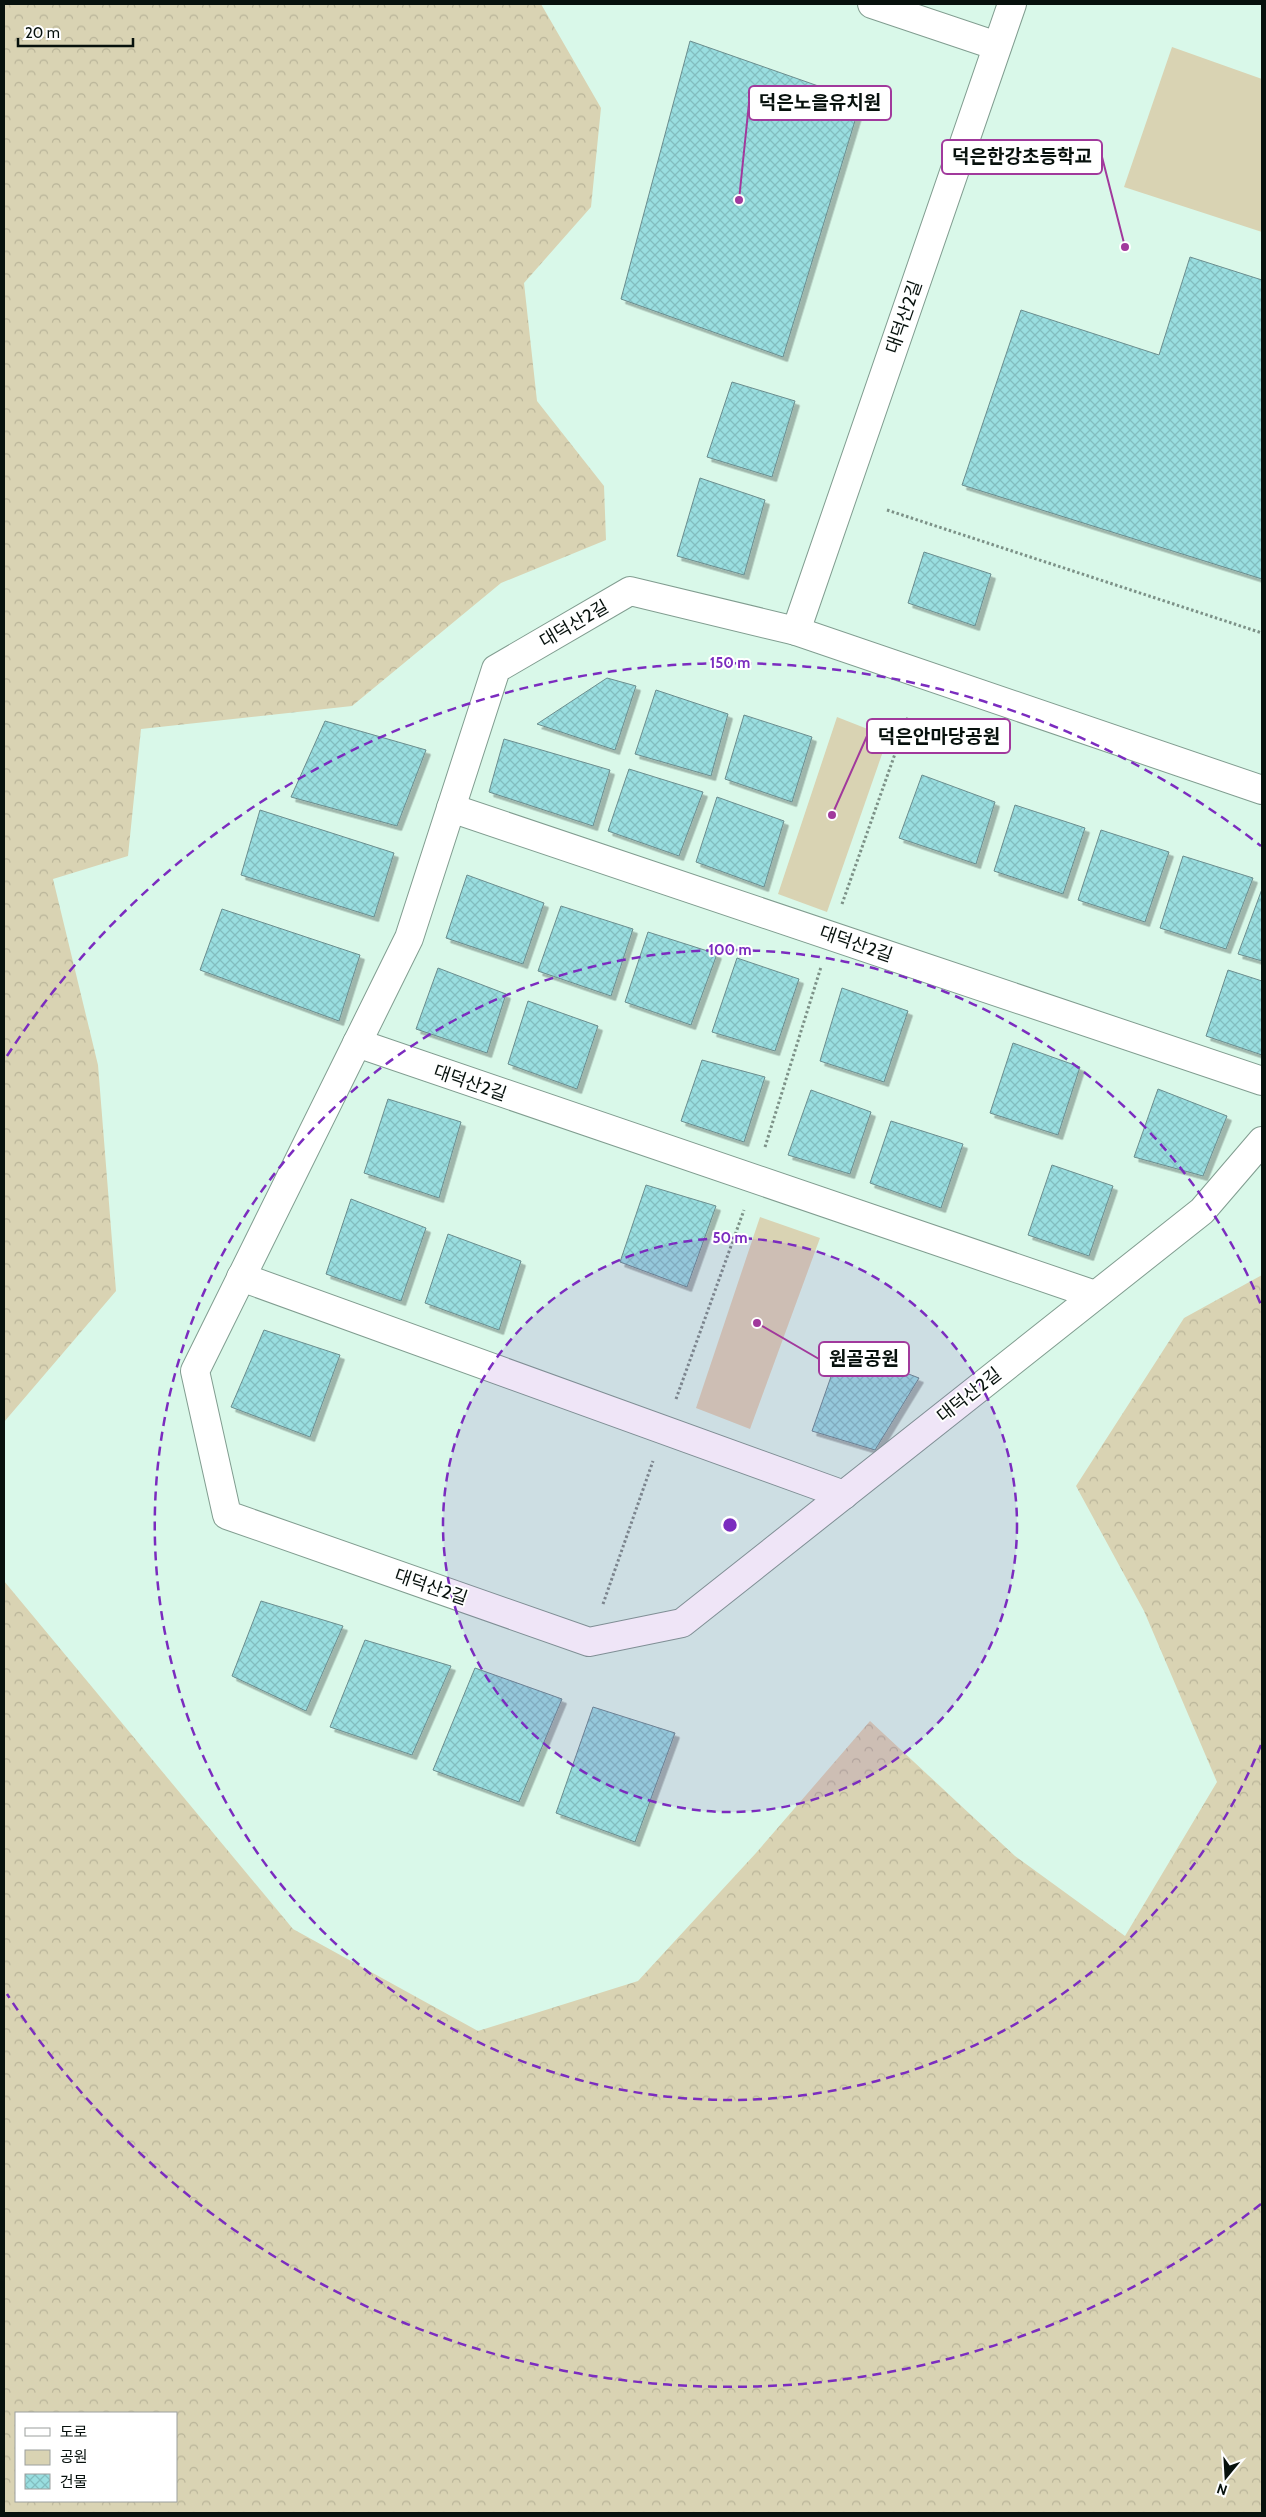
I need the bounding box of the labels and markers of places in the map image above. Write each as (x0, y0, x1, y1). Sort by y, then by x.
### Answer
callout: 덕은노을유치원 (749, 86, 891, 120)
callout: 덕은한강초등학교 (942, 140, 1102, 174)
callout: 덕은안마당공원 (867, 719, 1010, 753)
callout: 원골공원 (819, 1342, 909, 1376)
centre of rings (721, 1516, 739, 1534)

